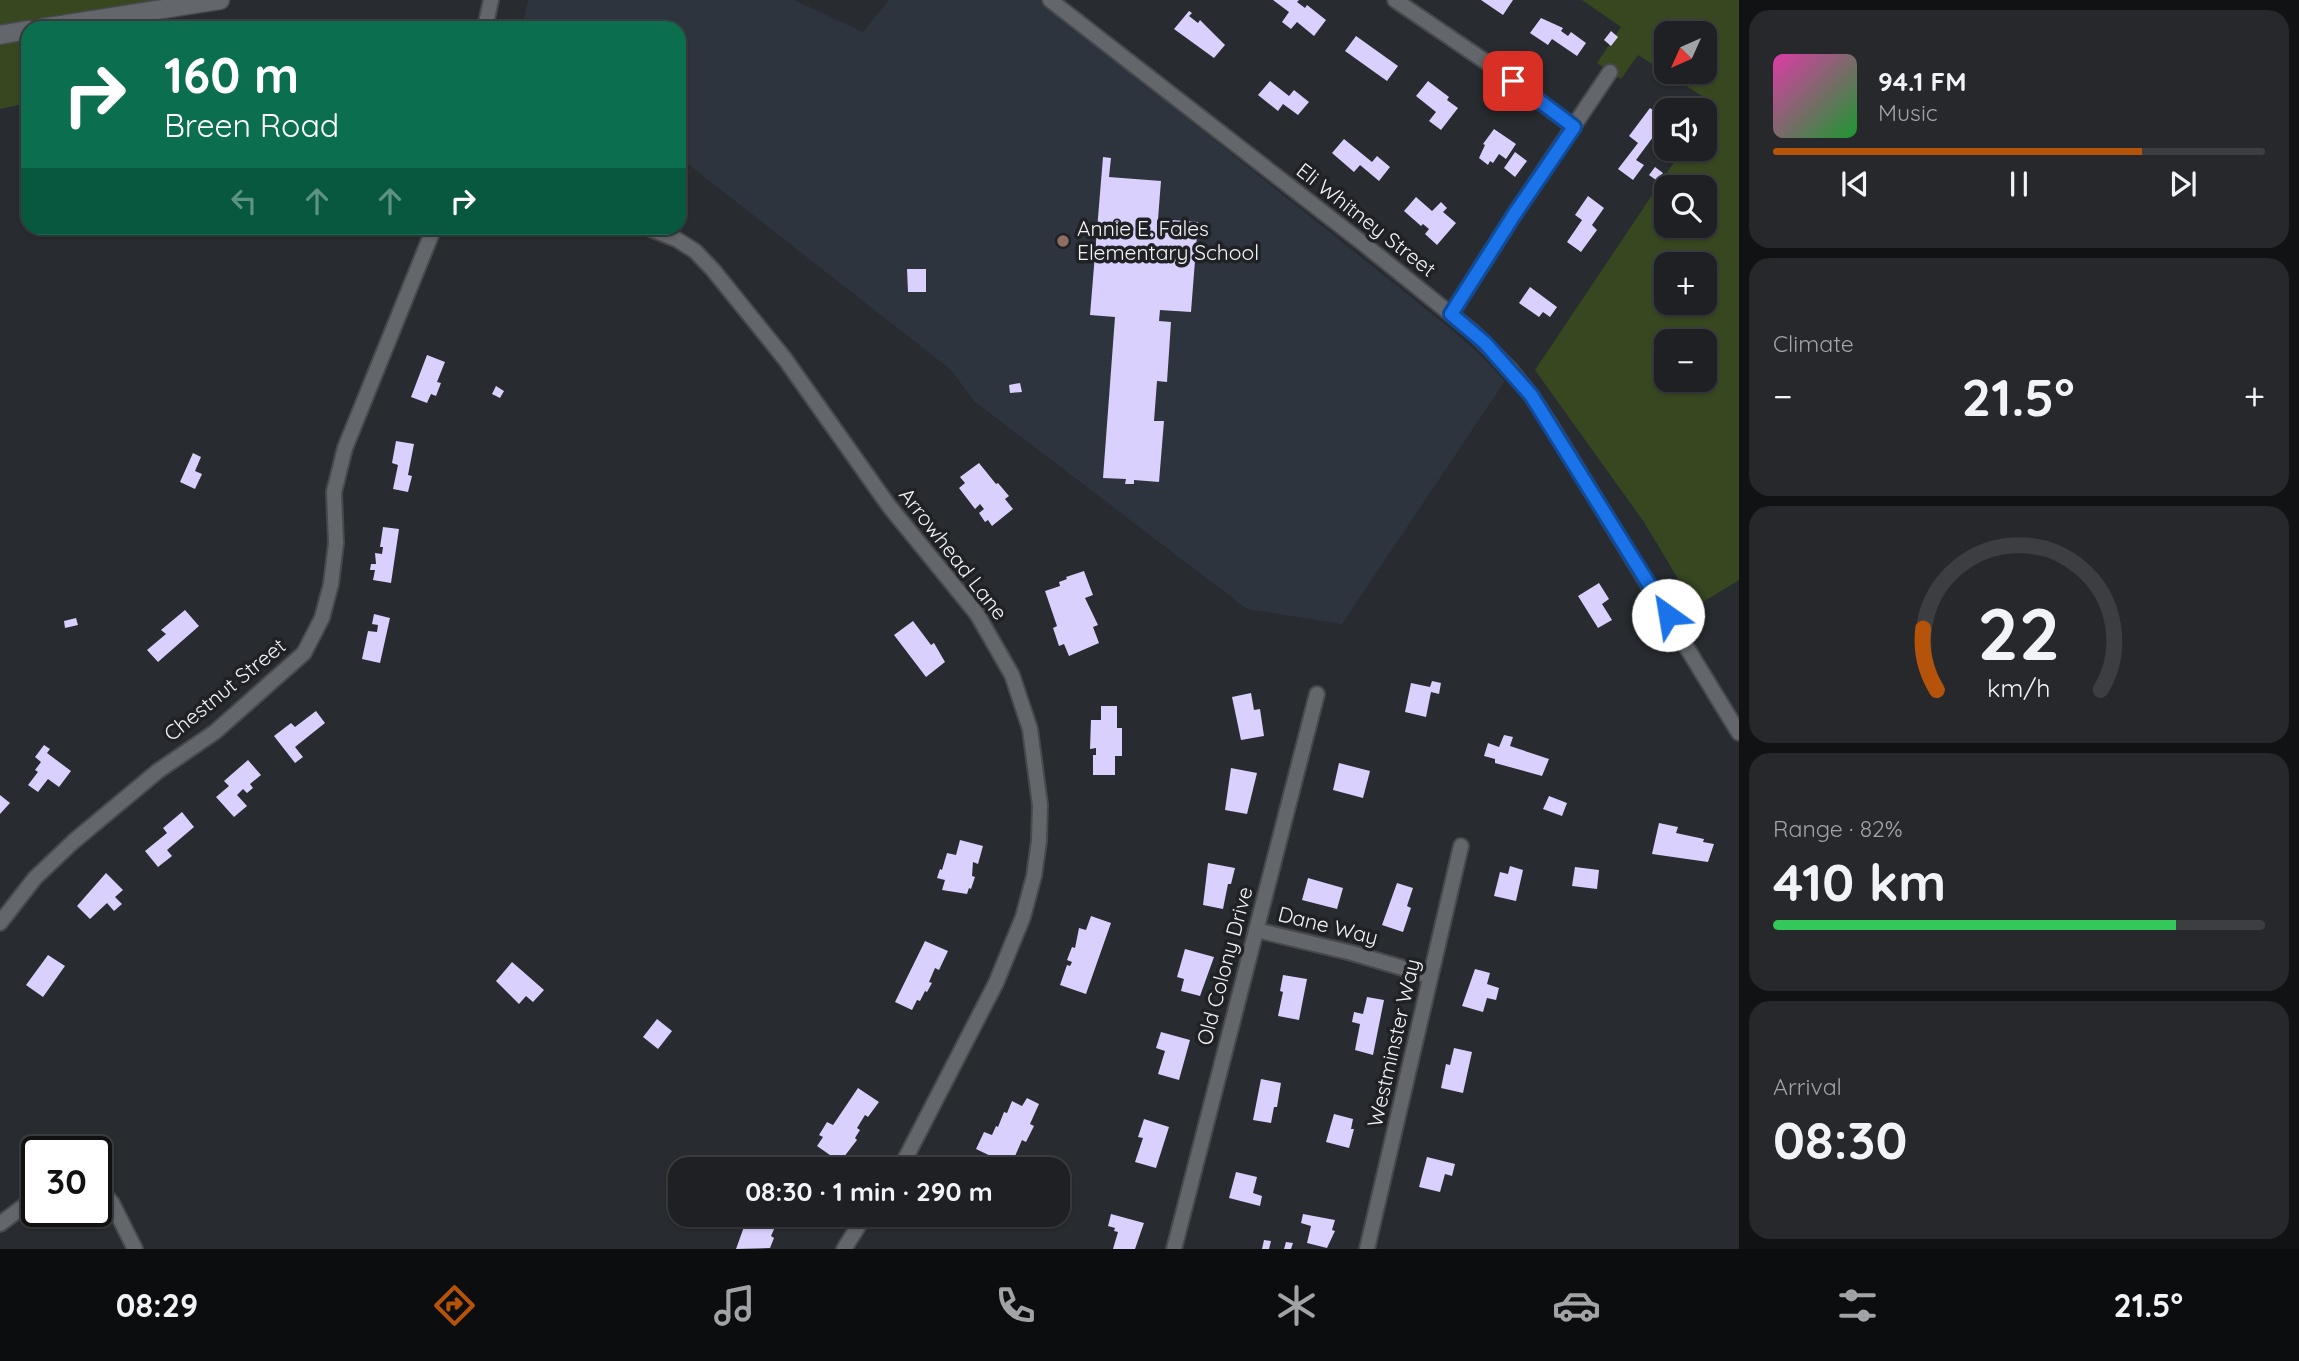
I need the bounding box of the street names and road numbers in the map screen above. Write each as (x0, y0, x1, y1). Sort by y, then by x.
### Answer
street label: Eli Whitney Street (1292, 157, 1442, 282)
street label: Arrowhead Lane (894, 482, 1014, 625)
street label: Chestnut Street (158, 632, 290, 746)
street label: Old Colony Drive (1190, 884, 1258, 1048)
street label: Dane Way (1275, 900, 1381, 950)
street label: Westminster Way (1361, 956, 1425, 1129)

